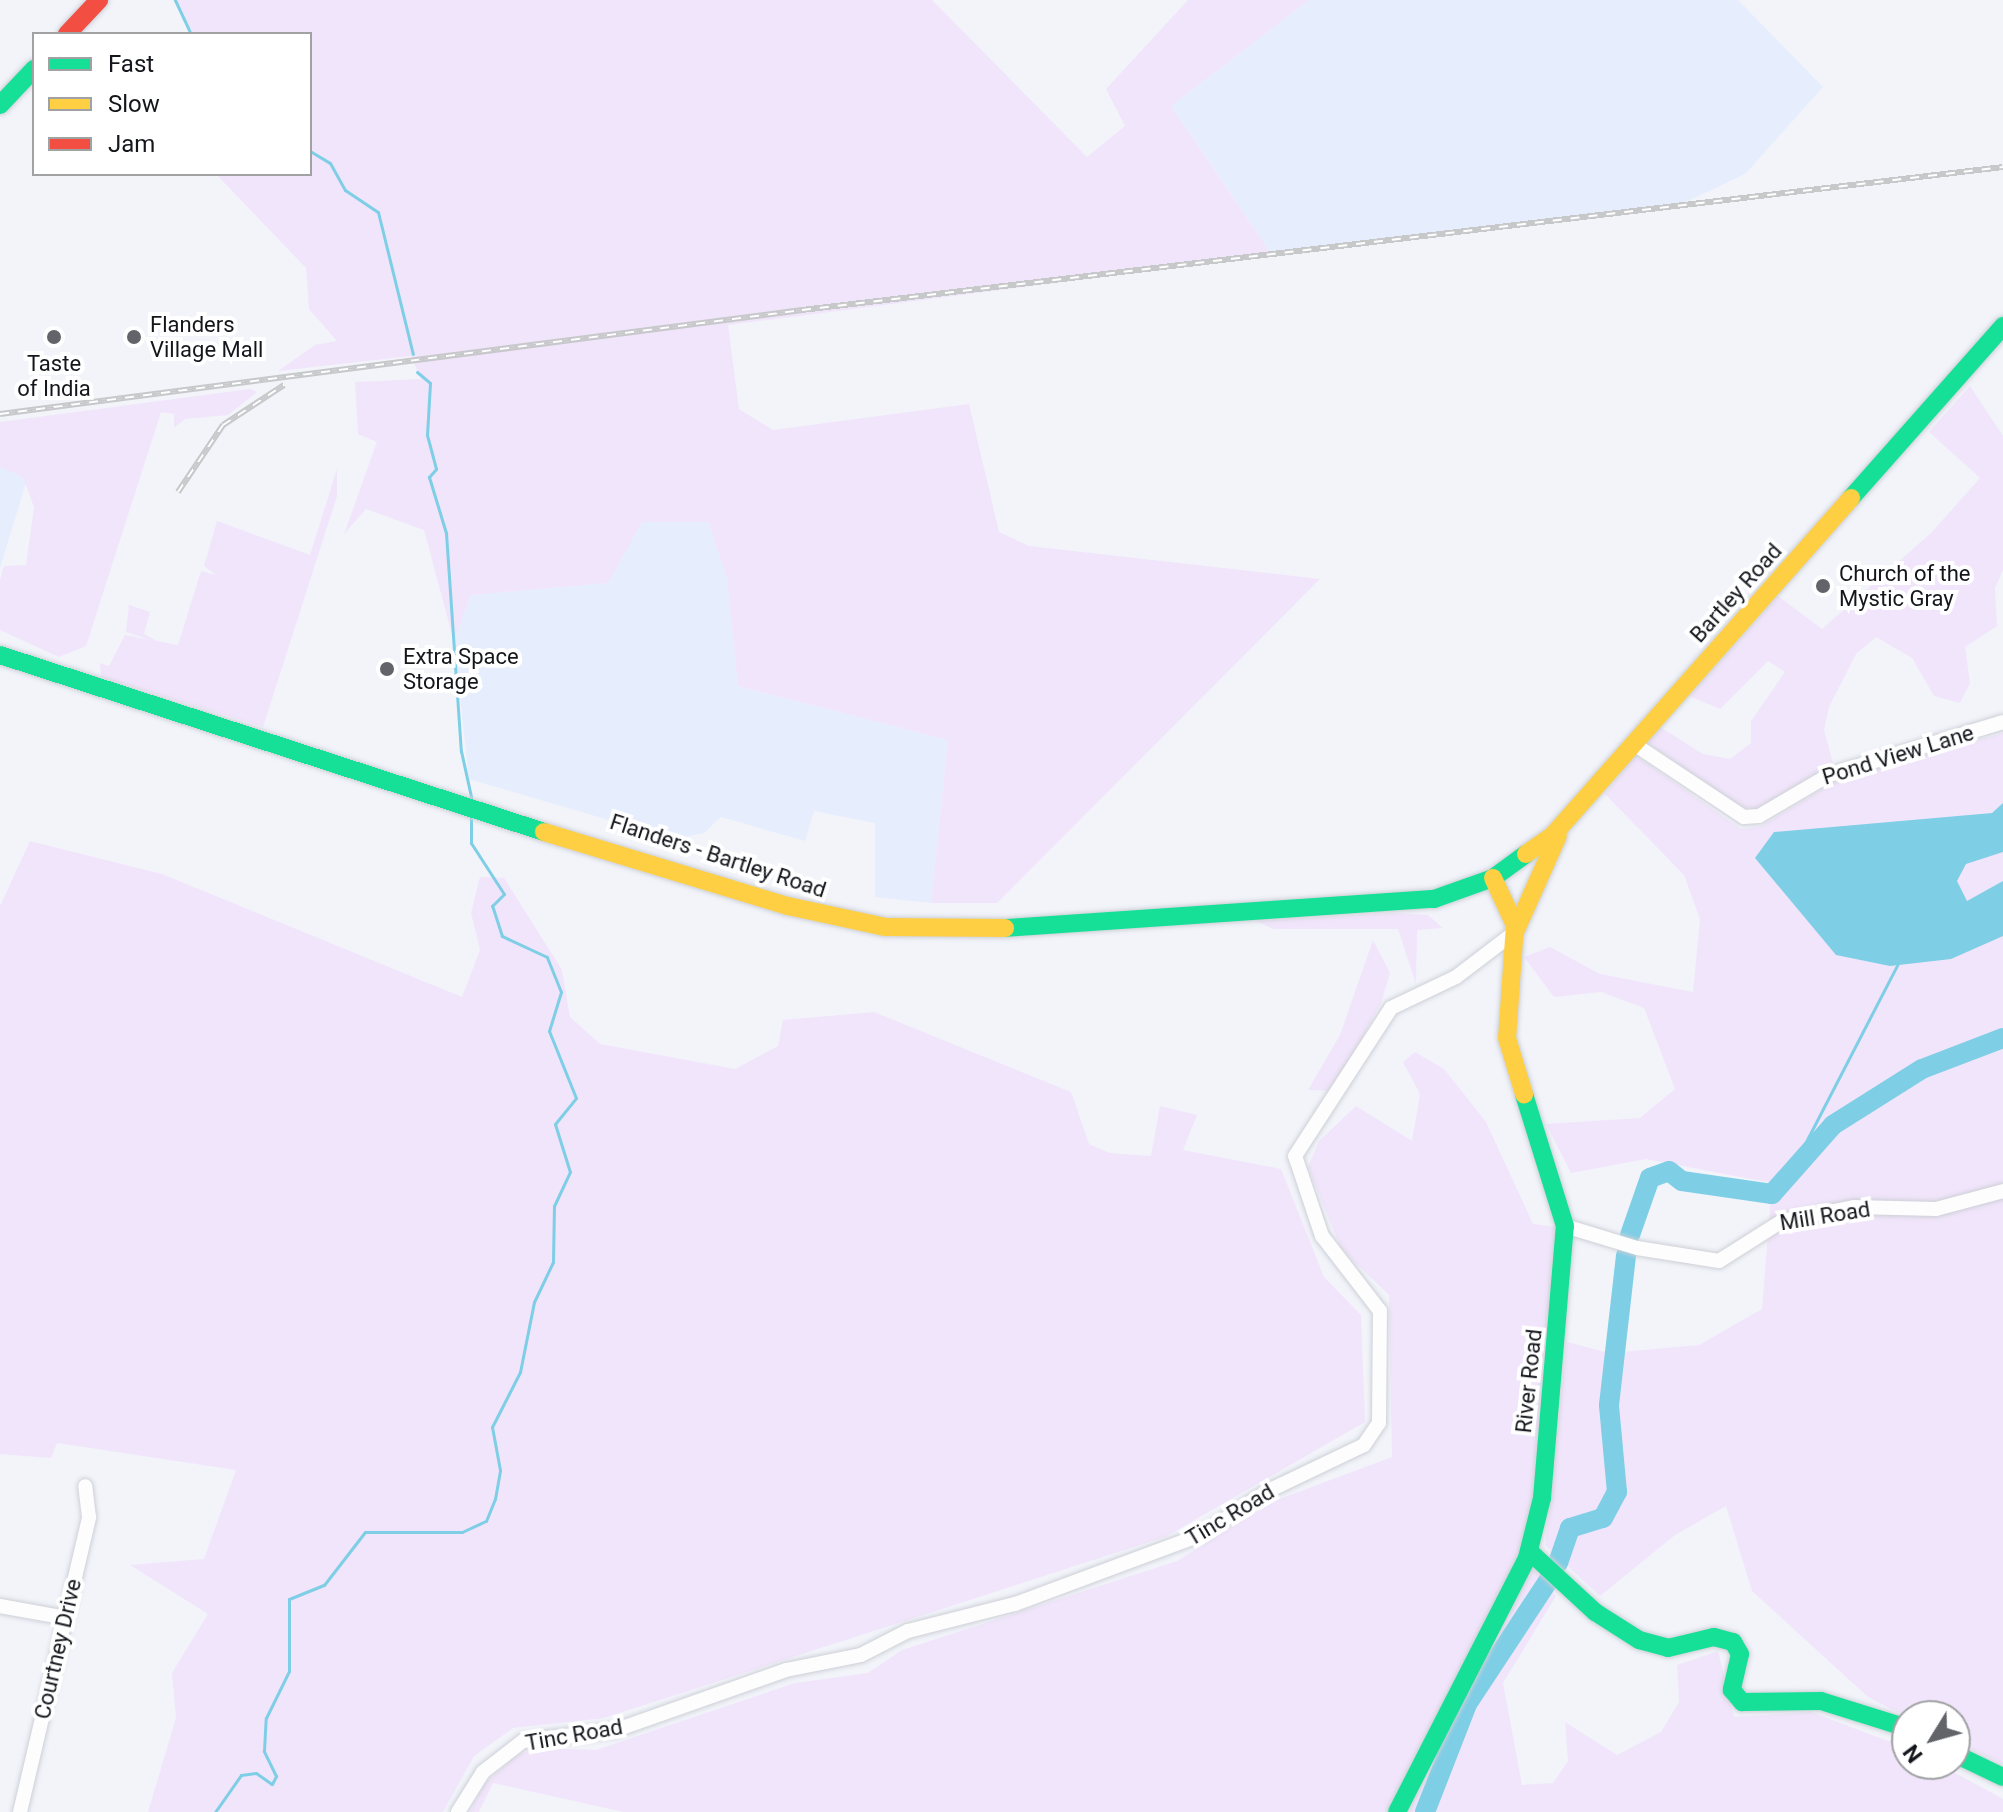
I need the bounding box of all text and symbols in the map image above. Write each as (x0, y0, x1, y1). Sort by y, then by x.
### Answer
legend (32, 32, 312, 176)
text: Fast (108, 50, 154, 78)
text: Slow (108, 90, 160, 118)
text: Jam (108, 130, 155, 158)
place label: Flanders Village Mall (150, 311, 263, 362)
marker: Taste of India (45, 328, 63, 346)
marker: Flanders Village Mall (125, 328, 143, 346)
place label: Taste of India (17, 350, 91, 402)
street label: Bartley Road (1685, 538, 1787, 648)
place label: Church of the Mystic Gray (1839, 560, 1971, 612)
marker: Church of the Mystic Gray (1814, 577, 1832, 595)
place label: Extra Space Storage (403, 643, 519, 694)
marker: Extra Space Storage (378, 660, 396, 678)
street label: Pond View Lane (1819, 719, 1977, 791)
street label: Flanders - Bartley Road (607, 809, 829, 903)
street label: Mill Road (1778, 1196, 1872, 1236)
street label: River Road (1510, 1328, 1548, 1434)
street label: Tinc Road (1181, 1478, 1279, 1552)
street label: Courtney Drive (29, 1576, 87, 1722)
north arrow (1891, 1700, 1971, 1780)
street label: Tinc Road (523, 1713, 625, 1757)
text: N (1898, 1740, 1928, 1767)

